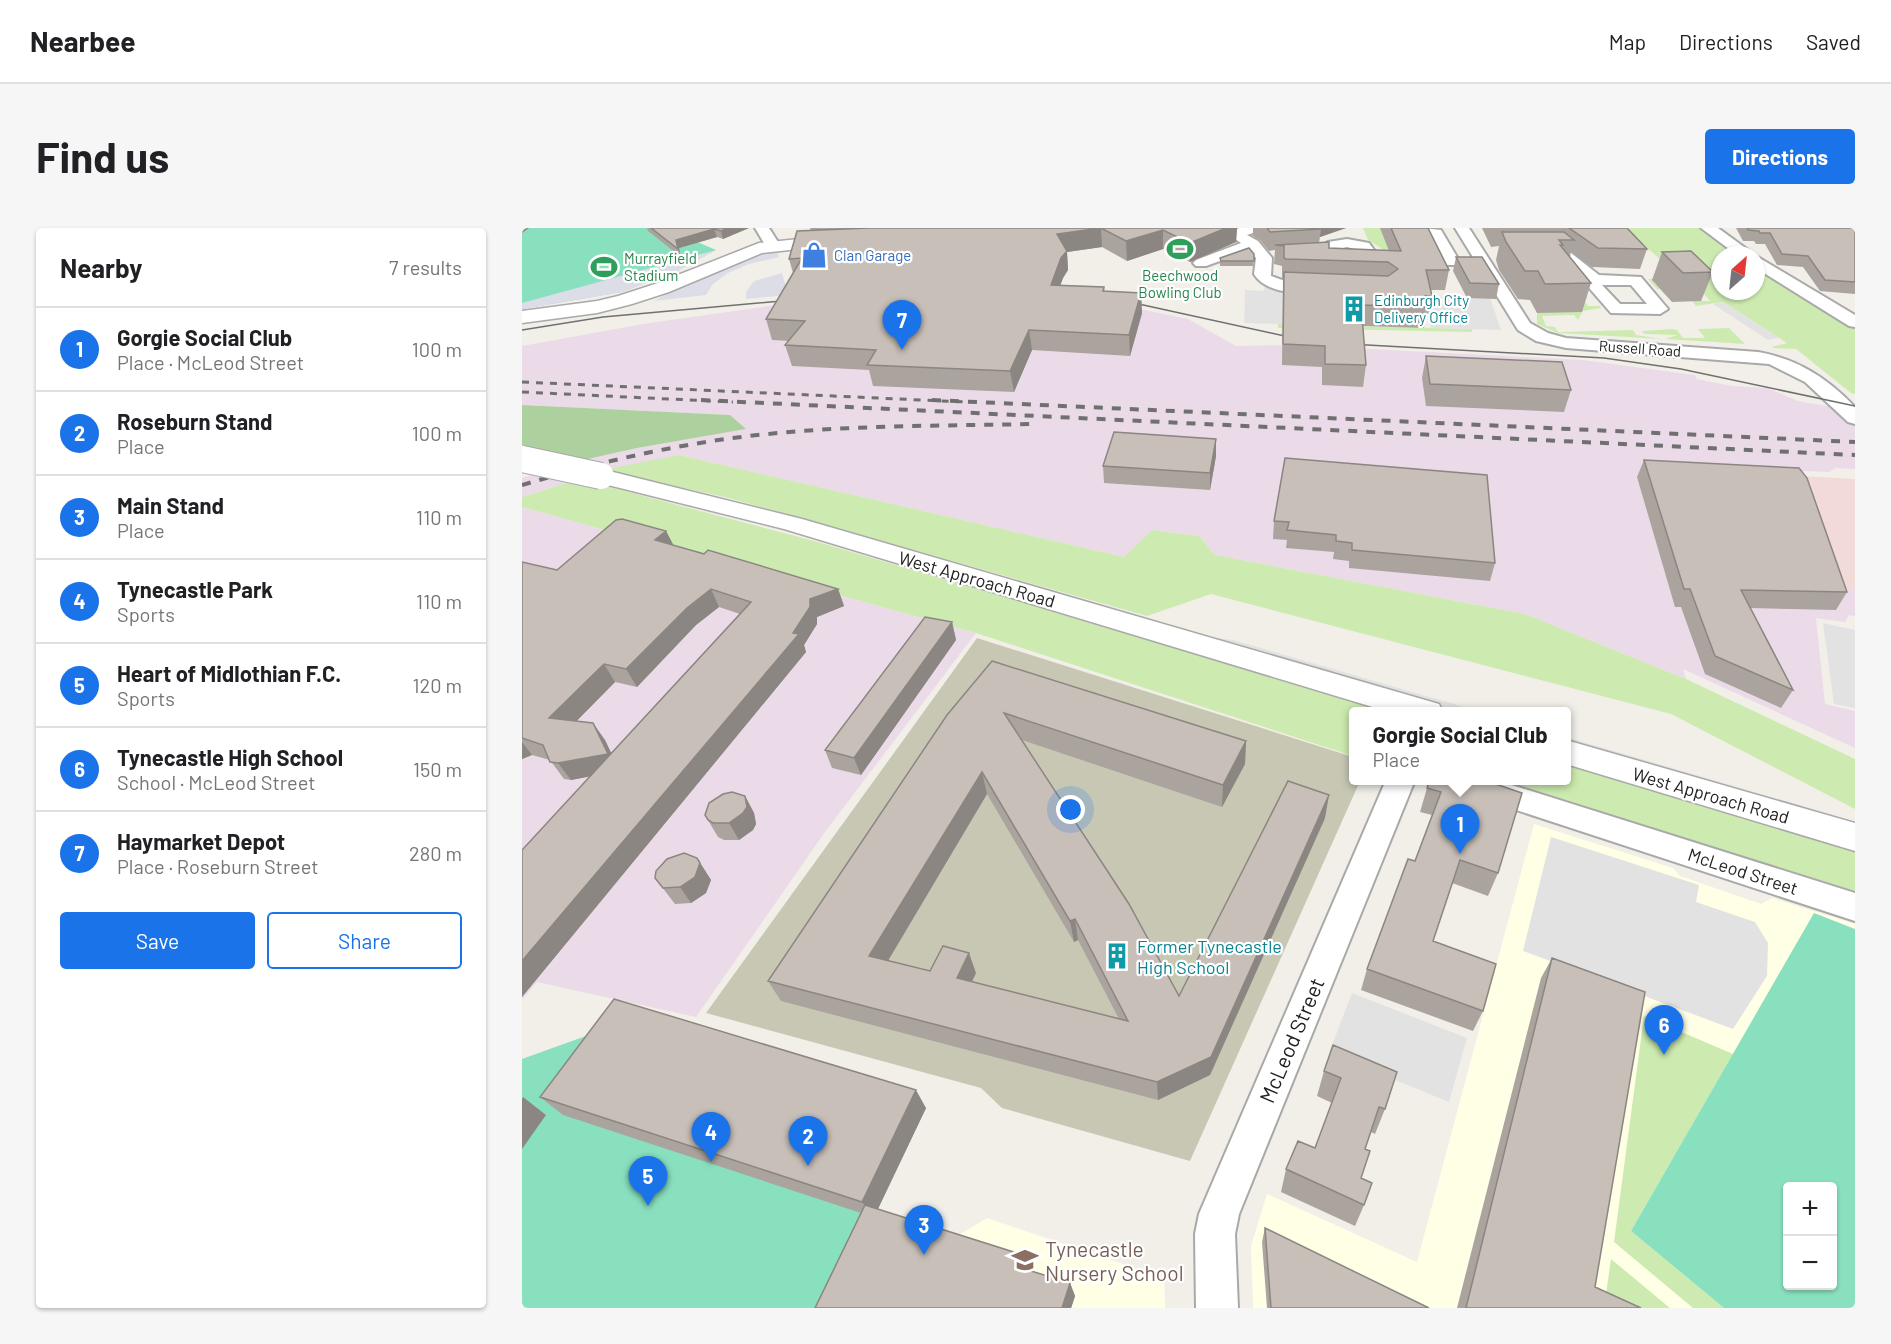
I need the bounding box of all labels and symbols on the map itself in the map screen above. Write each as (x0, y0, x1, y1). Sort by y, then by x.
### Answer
sports icon: Beechwood Bowling Club (1165, 234, 1195, 264)
shop icon: Clan Garage (799, 240, 829, 270)
place label: Clan Garage (834, 246, 911, 264)
north arrow (1711, 246, 1765, 300)
place label: Murrayfield Stadium (624, 249, 697, 284)
sports icon: Murrayfield Stadium (589, 252, 619, 282)
place label: Beechwood Bowling Club (1138, 266, 1222, 301)
place label: Edinburgh City Delivery Office (1374, 291, 1469, 326)
building icon: Edinburgh City Delivery Office (1339, 294, 1369, 324)
pin: 7 (882, 300, 922, 350)
street label: Russell Road (1598, 336, 1682, 360)
street label: West Approach Road (896, 546, 1058, 612)
street label: West Approach Road (1630, 762, 1792, 828)
your location (1056, 795, 1085, 824)
pin: 1 (1440, 804, 1480, 854)
street label: McLeod Street (1685, 843, 1801, 899)
place label: Former Tynecastle High School (1137, 935, 1282, 978)
building icon: Former Tynecastle High School (1102, 941, 1132, 971)
street label: McLeod Street (1253, 974, 1329, 1106)
pin: 6 (1644, 1006, 1684, 1055)
pin: 4 (692, 1112, 730, 1162)
pin: 2 (788, 1116, 828, 1166)
pin: 5 (628, 1156, 668, 1206)
pin: 3 (904, 1206, 944, 1255)
place label: Tynecastle Nursery School (1045, 1236, 1184, 1285)
school or university icon: Tynecastle Nursery School (1010, 1245, 1040, 1275)

